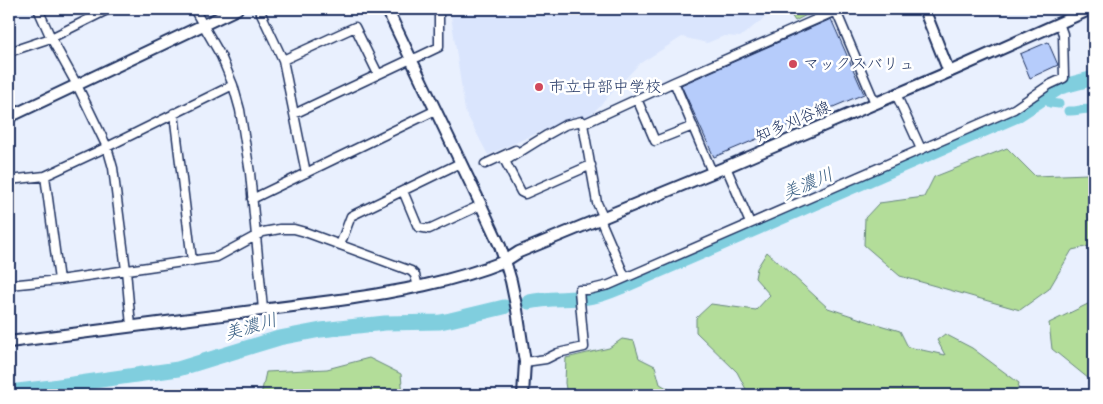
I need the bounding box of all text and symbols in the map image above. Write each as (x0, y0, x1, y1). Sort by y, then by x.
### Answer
place label: マックスバリュ (803, 52, 915, 77)
marker: マックスバリュ (787, 58, 799, 70)
place label: 市立中部中学校 (549, 75, 661, 100)
marker: 市立中部中学校 (533, 81, 545, 93)
street label: 知多刈谷線 (751, 95, 835, 149)
water label: 美濃川 (777, 161, 839, 209)
water label: 美濃川 (221, 307, 281, 349)

